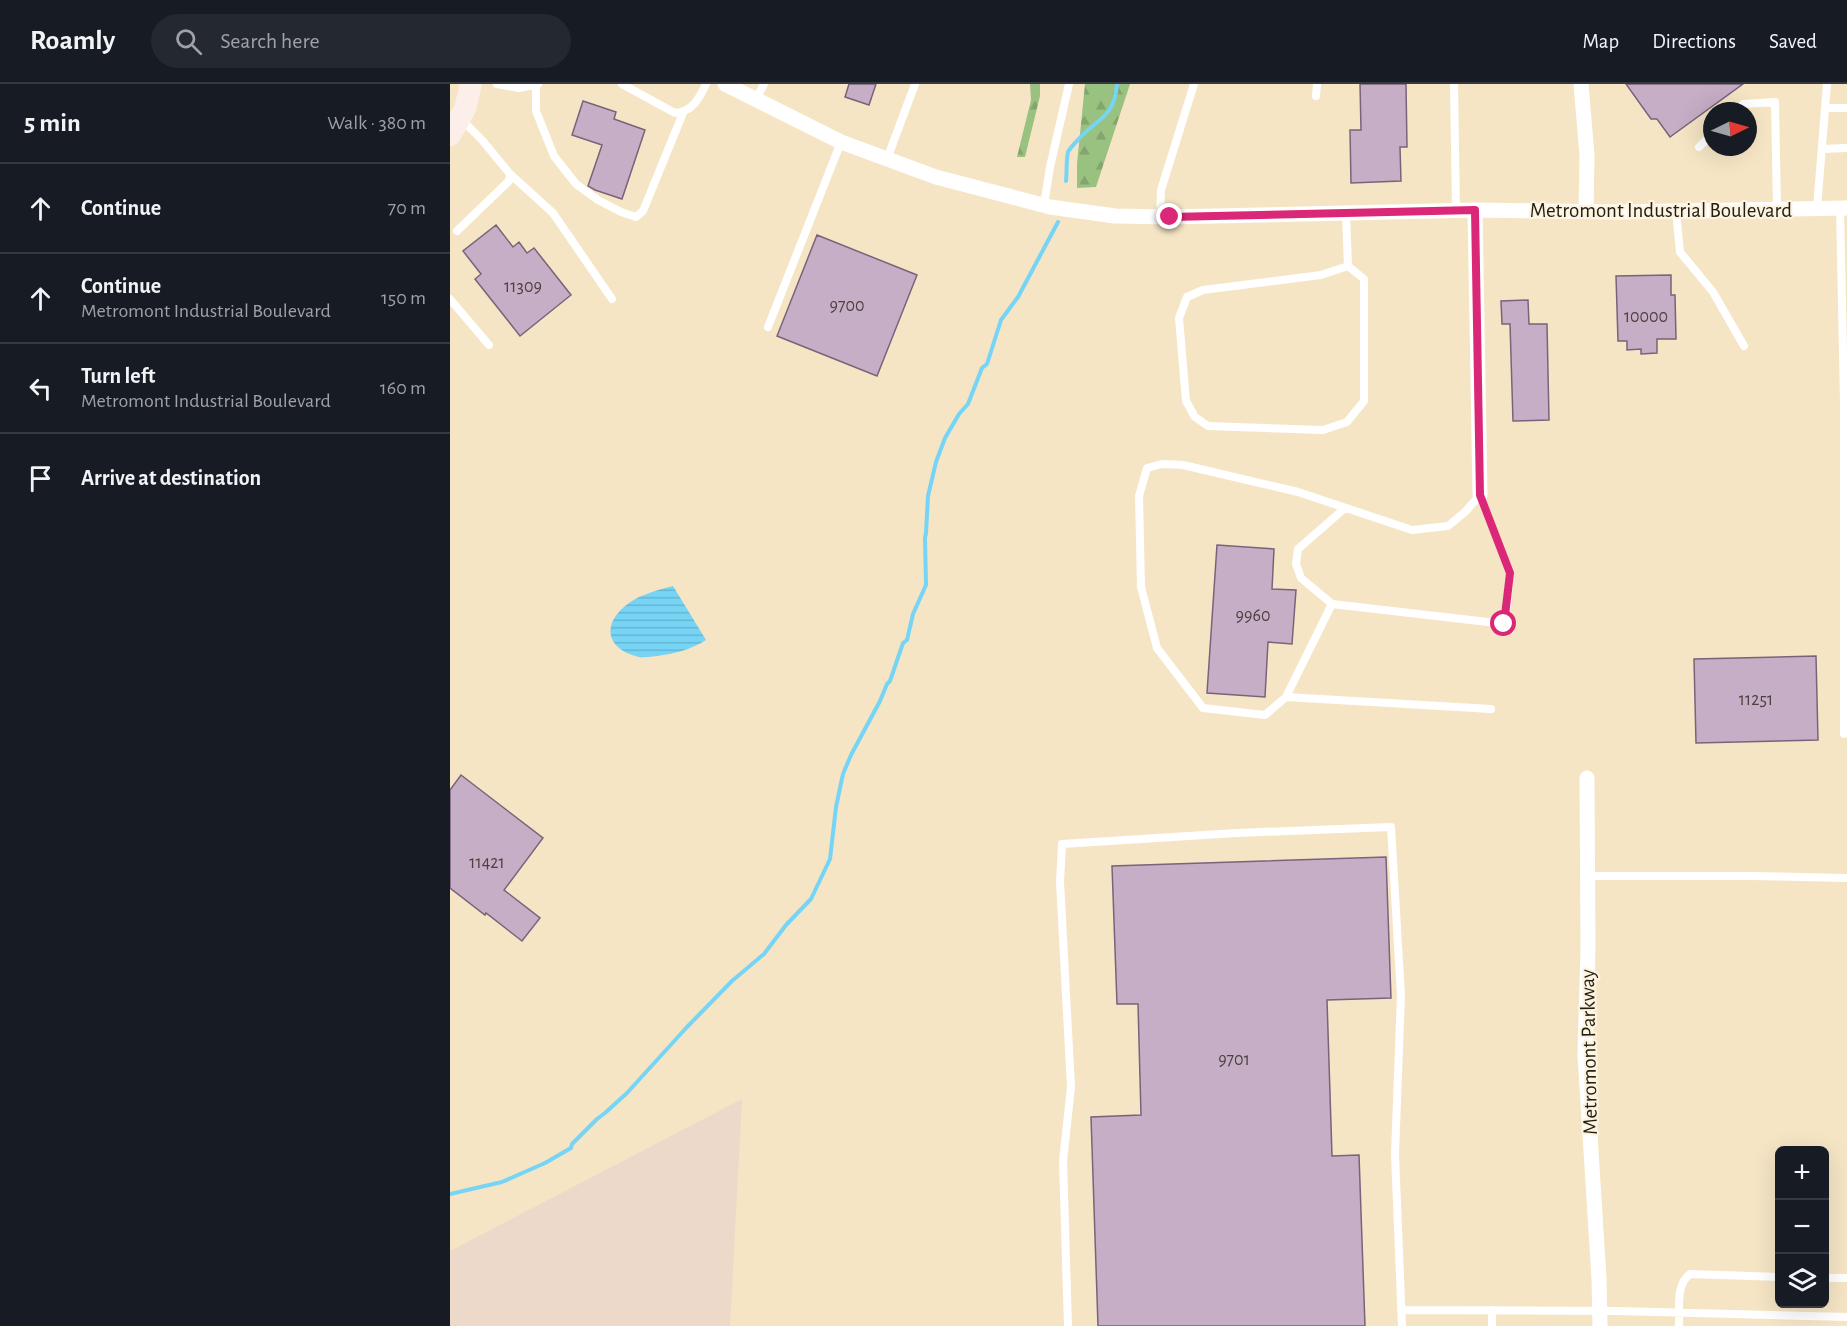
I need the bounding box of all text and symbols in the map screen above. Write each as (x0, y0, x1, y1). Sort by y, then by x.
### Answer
search box (151, 14, 571, 68)
icon: search (172, 25, 205, 58)
text: Roamly (30, 27, 115, 55)
text: Search here (220, 30, 320, 52)
text: Map (1583, 31, 1619, 52)
text: Directions (1652, 31, 1736, 52)
text: Saved (1769, 31, 1817, 52)
north arrow (1703, 102, 1757, 156)
text: 5 min (24, 110, 81, 136)
text: Walk · 380 m (327, 113, 426, 133)
icon: ahead (24, 192, 57, 225)
text: Continue (81, 197, 161, 219)
text: 70 m (388, 198, 426, 218)
street label: Metromont Industrial Boulevard (1530, 200, 1792, 221)
route end (1156, 203, 1182, 229)
text: Continue (81, 275, 161, 297)
house number: 11309 (504, 278, 542, 296)
icon: ahead (24, 282, 57, 315)
text: 150 m (381, 288, 426, 308)
house number: 9700 (830, 297, 864, 315)
text: Metromont Industrial Boulevard (81, 301, 331, 321)
house number: 10000 (1624, 308, 1668, 326)
text: Turn left (81, 365, 155, 387)
icon: left (24, 372, 57, 405)
text: 160 m (380, 378, 426, 398)
text: Metromont Industrial Boulevard (81, 391, 331, 411)
icon: arrive (24, 462, 57, 495)
text: Arrive at destination (81, 467, 261, 489)
house number: 9960 (1236, 607, 1270, 625)
route start (1490, 610, 1516, 636)
house number: 11251 (1739, 691, 1773, 709)
house number: 11421 (469, 854, 505, 872)
street label: Metromont Parkway (1577, 969, 1601, 1135)
house number: 9701 (1218, 1051, 1250, 1069)
map controls (1775, 1146, 1829, 1308)
button: + (1775, 1146, 1829, 1200)
button: − (1775, 1200, 1829, 1254)
button: layers (1775, 1254, 1829, 1308)

